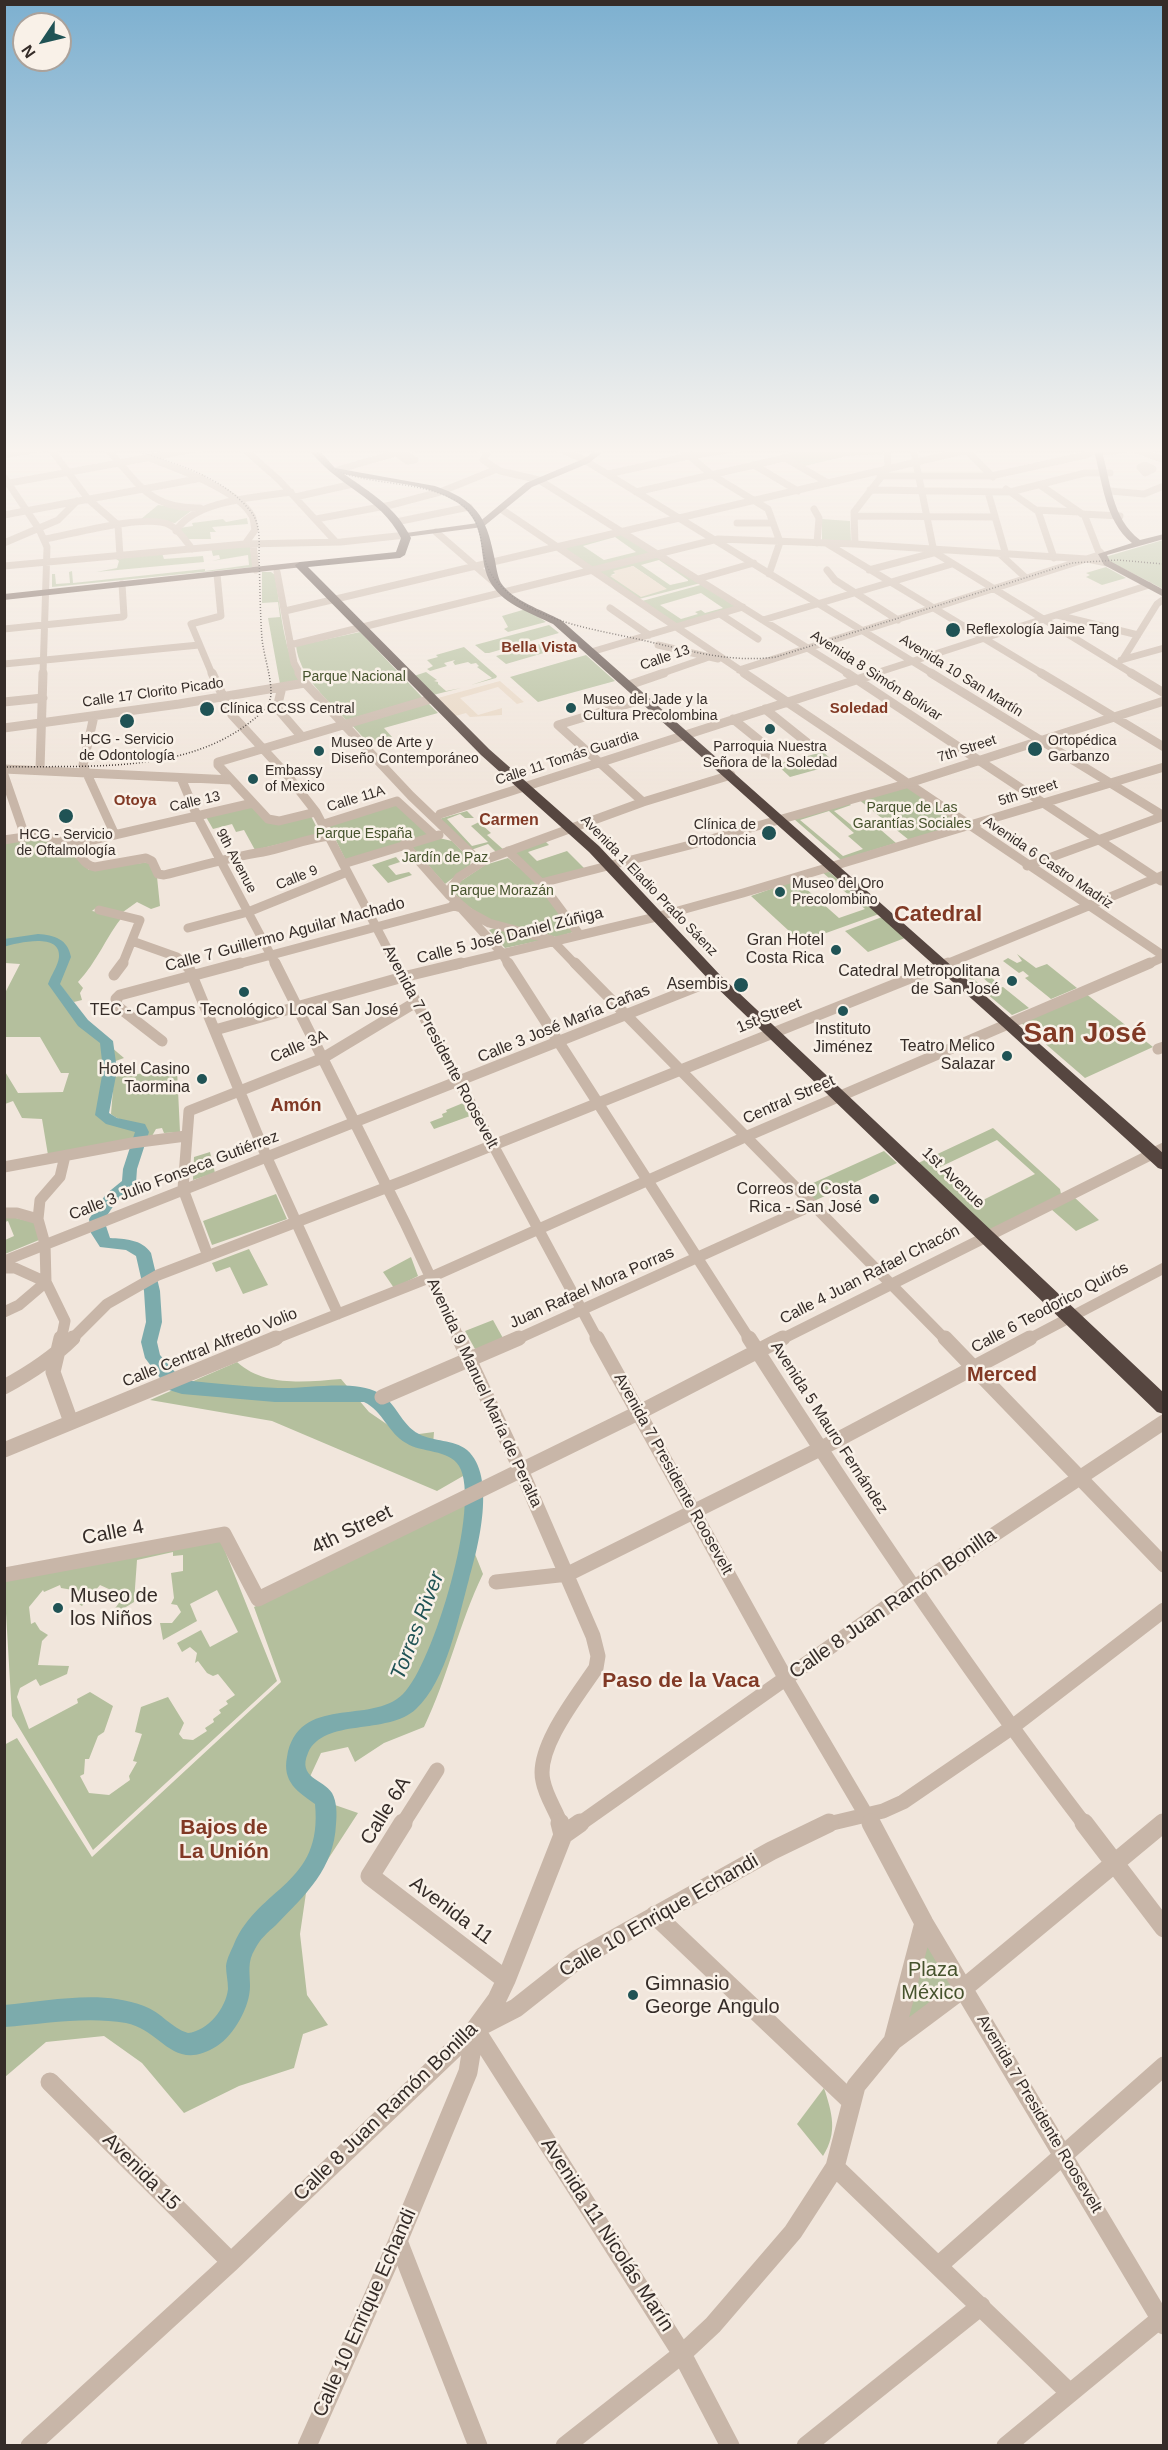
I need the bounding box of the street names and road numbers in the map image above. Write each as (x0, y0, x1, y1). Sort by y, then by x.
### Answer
street label: Avenida 8 Simón Bolívar (807, 627, 945, 725)
street label: Avenida 10 San Martín (896, 631, 1026, 721)
street label: Calle 13 (638, 642, 692, 674)
street label: Calle 17 Clorito Picado (81, 675, 225, 711)
street label: Calle 11 Tomás Guardia (493, 727, 641, 789)
street label: 7th Street (936, 732, 998, 766)
street label: 5th Street (997, 776, 1059, 810)
street label: Calle 11A (325, 782, 387, 816)
street label: Calle 13 (168, 788, 222, 816)
street label: Avenida 1 Eladio Prado Sáenz (577, 812, 721, 960)
street label: Avenida 6 Castro Madriz (980, 813, 1116, 913)
street label: 9th Avenue (212, 826, 260, 896)
street label: Calle 9 (274, 862, 320, 894)
street label: Calle 7 Guillermo Aguilar Machado (163, 894, 407, 976)
street label: Calle 5 José Daniel Zúñiga (415, 904, 605, 968)
street label: Avenida 7 Presidente Roosevelt (378, 942, 502, 1152)
street label: Calle 3 José María Cañas (475, 981, 653, 1067)
street label: 1st Street (734, 994, 804, 1038)
street label: Calle 3A (267, 1026, 331, 1068)
street label: Central Street (740, 1071, 838, 1129)
street label: Calle 3 Julio Fonseca Gutiérrez (66, 1127, 282, 1225)
street label: 1st Avenue (918, 1143, 988, 1213)
street label: Calle 4 Juan Rafael Chacón (777, 1221, 963, 1329)
street label: Juan Rafael Mora Porras (507, 1243, 677, 1333)
street label: Calle 6 Teodorico Quirós (968, 1258, 1132, 1358)
street label: Avenida 9 Manuel María de Peralta (422, 1275, 546, 1511)
street label: Calle Central Alfredo Volio (120, 1304, 300, 1392)
street label: Avenida 5 Mauro Fernández (766, 1338, 892, 1518)
street label: Avenida 7 Presidente Roosevelt (609, 1370, 737, 1578)
street label: 4th Street (308, 1500, 396, 1560)
street label: Calle 4 (80, 1515, 146, 1551)
street label: Calle 8 Juan Ramón Bonilla (785, 1523, 1001, 1685)
street label: Calle 6A (356, 1773, 416, 1849)
street label: Calle 10 Enrique Echandi (555, 1849, 763, 1983)
street label: Avenida 11 (405, 1872, 497, 1950)
street label: Avenida 7 Presidente Roosevelt (972, 2012, 1106, 2216)
street label: Calle 8 Juan Ramón Bonilla (289, 2018, 483, 2206)
street label: Avenida 15 (97, 2128, 185, 2216)
street label: Avenida 11 Nicolás Marín (535, 2134, 679, 2336)
street label: Calle 10 Enrique Echandi (308, 2205, 422, 2421)

